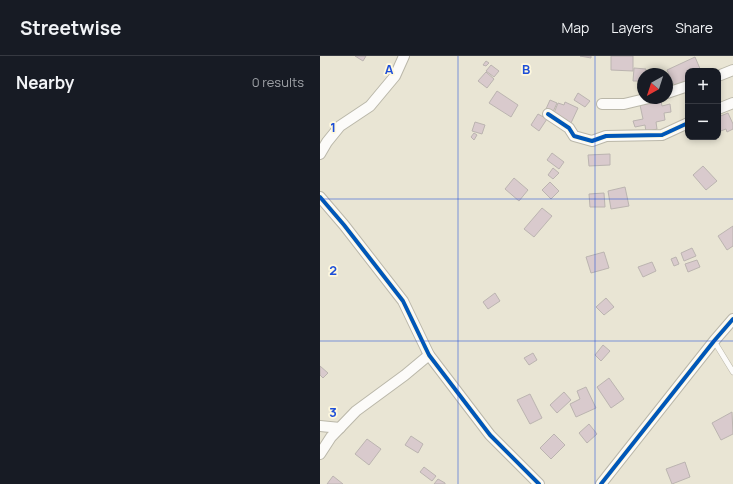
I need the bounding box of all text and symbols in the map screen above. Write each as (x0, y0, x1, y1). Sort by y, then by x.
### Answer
text: Streetwise (20, 15, 122, 41)
text: Map (561, 18, 589, 37)
text: Layers (611, 18, 653, 37)
text: Share (675, 18, 713, 37)
text: A (385, 60, 394, 78)
text: B (522, 60, 530, 78)
north arrow (637, 68, 673, 104)
map controls (685, 68, 721, 140)
button: + (685, 68, 721, 104)
text: Nearby (16, 71, 74, 94)
text: 0 results (252, 73, 304, 91)
button: − (685, 104, 721, 140)
text: 1 (330, 118, 336, 136)
text: 2 (329, 261, 337, 279)
text: 3 (329, 403, 337, 421)

